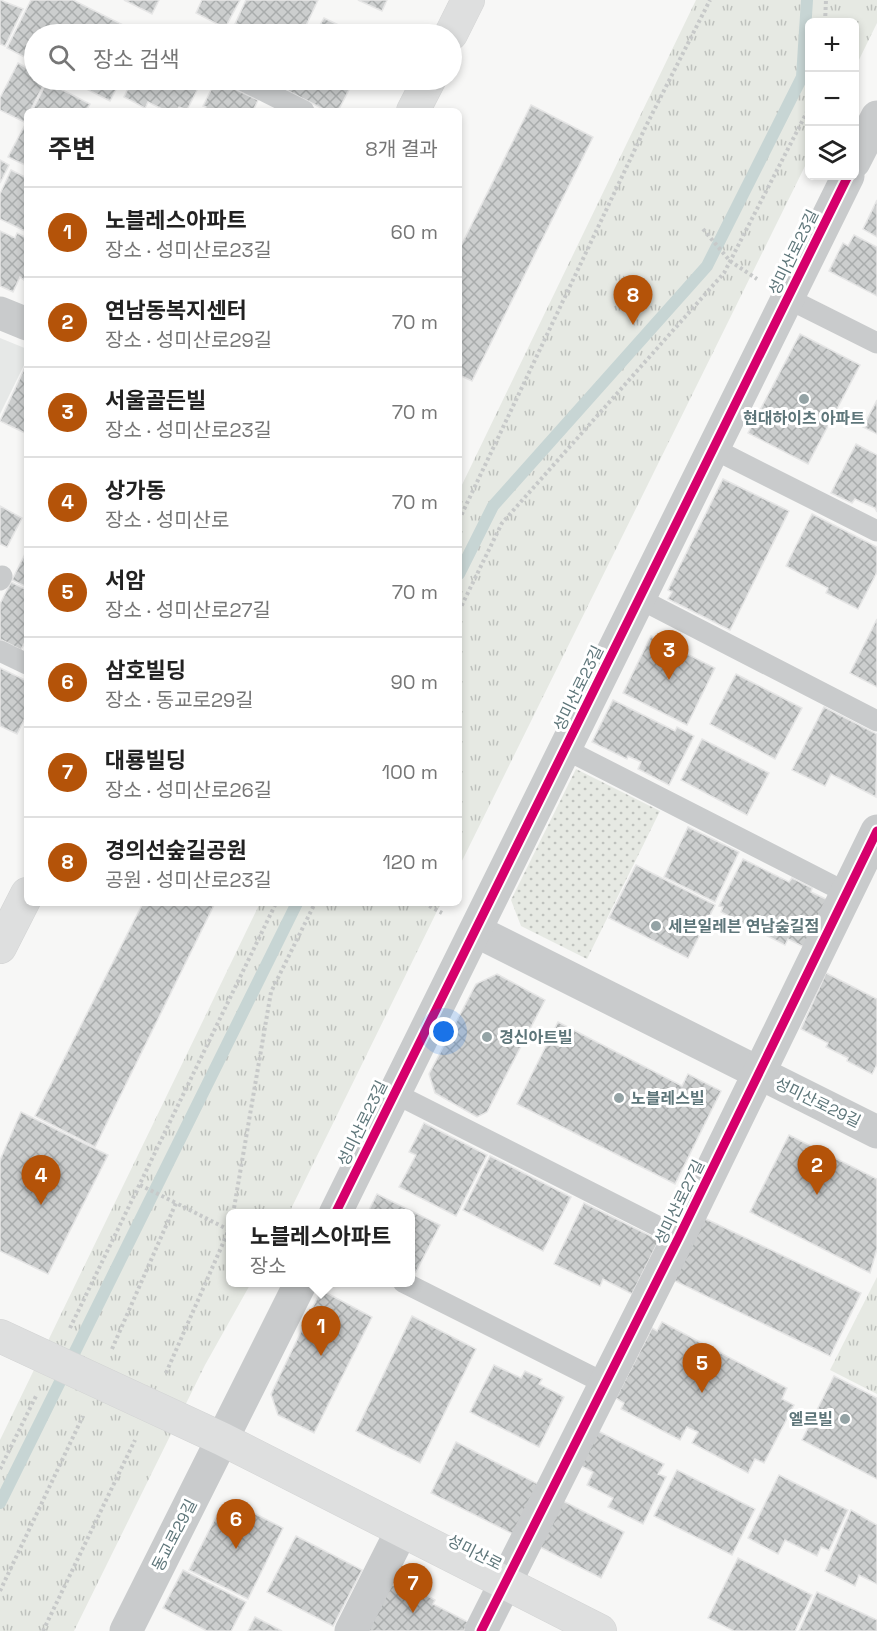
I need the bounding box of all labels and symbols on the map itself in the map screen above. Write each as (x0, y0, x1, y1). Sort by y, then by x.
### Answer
street label: 성미산로23길 (764, 206, 823, 299)
pin: 8 (614, 276, 652, 325)
marker: 현대하이츠 아파트 (797, 392, 811, 406)
place label: 현대하이츠 아파트 (743, 408, 865, 429)
pin: 3 (650, 630, 688, 680)
street label: 성미산로23길 (549, 642, 608, 735)
place label: 세븐일레븐 연남숲길점 (668, 916, 819, 937)
marker: 세븐일레븐 연남숲길점 (649, 919, 663, 933)
your location (429, 1017, 458, 1046)
place label: 경신아트빌 (499, 1027, 573, 1048)
marker: 경신아트빌 (480, 1030, 494, 1044)
street label: 성미산로29길 (771, 1073, 864, 1132)
street label: 성미산로23길 (333, 1077, 392, 1170)
place label: 노블레스빌 (631, 1088, 705, 1109)
marker: 노블레스빌 (612, 1091, 626, 1105)
pin: 2 (798, 1146, 836, 1195)
pin: 4 (22, 1156, 60, 1205)
street label: 성미산로27길 (650, 1156, 709, 1248)
pin: 1 (302, 1306, 340, 1356)
pin: 5 (682, 1344, 722, 1393)
place label: 엘르빌 (789, 1409, 833, 1430)
marker: 엘르빌 (838, 1412, 852, 1426)
street label: 동교로29길 (147, 1496, 202, 1575)
pin: 6 (216, 1500, 256, 1549)
street label: 성미산로 (444, 1530, 506, 1575)
pin: 7 (394, 1564, 432, 1613)

